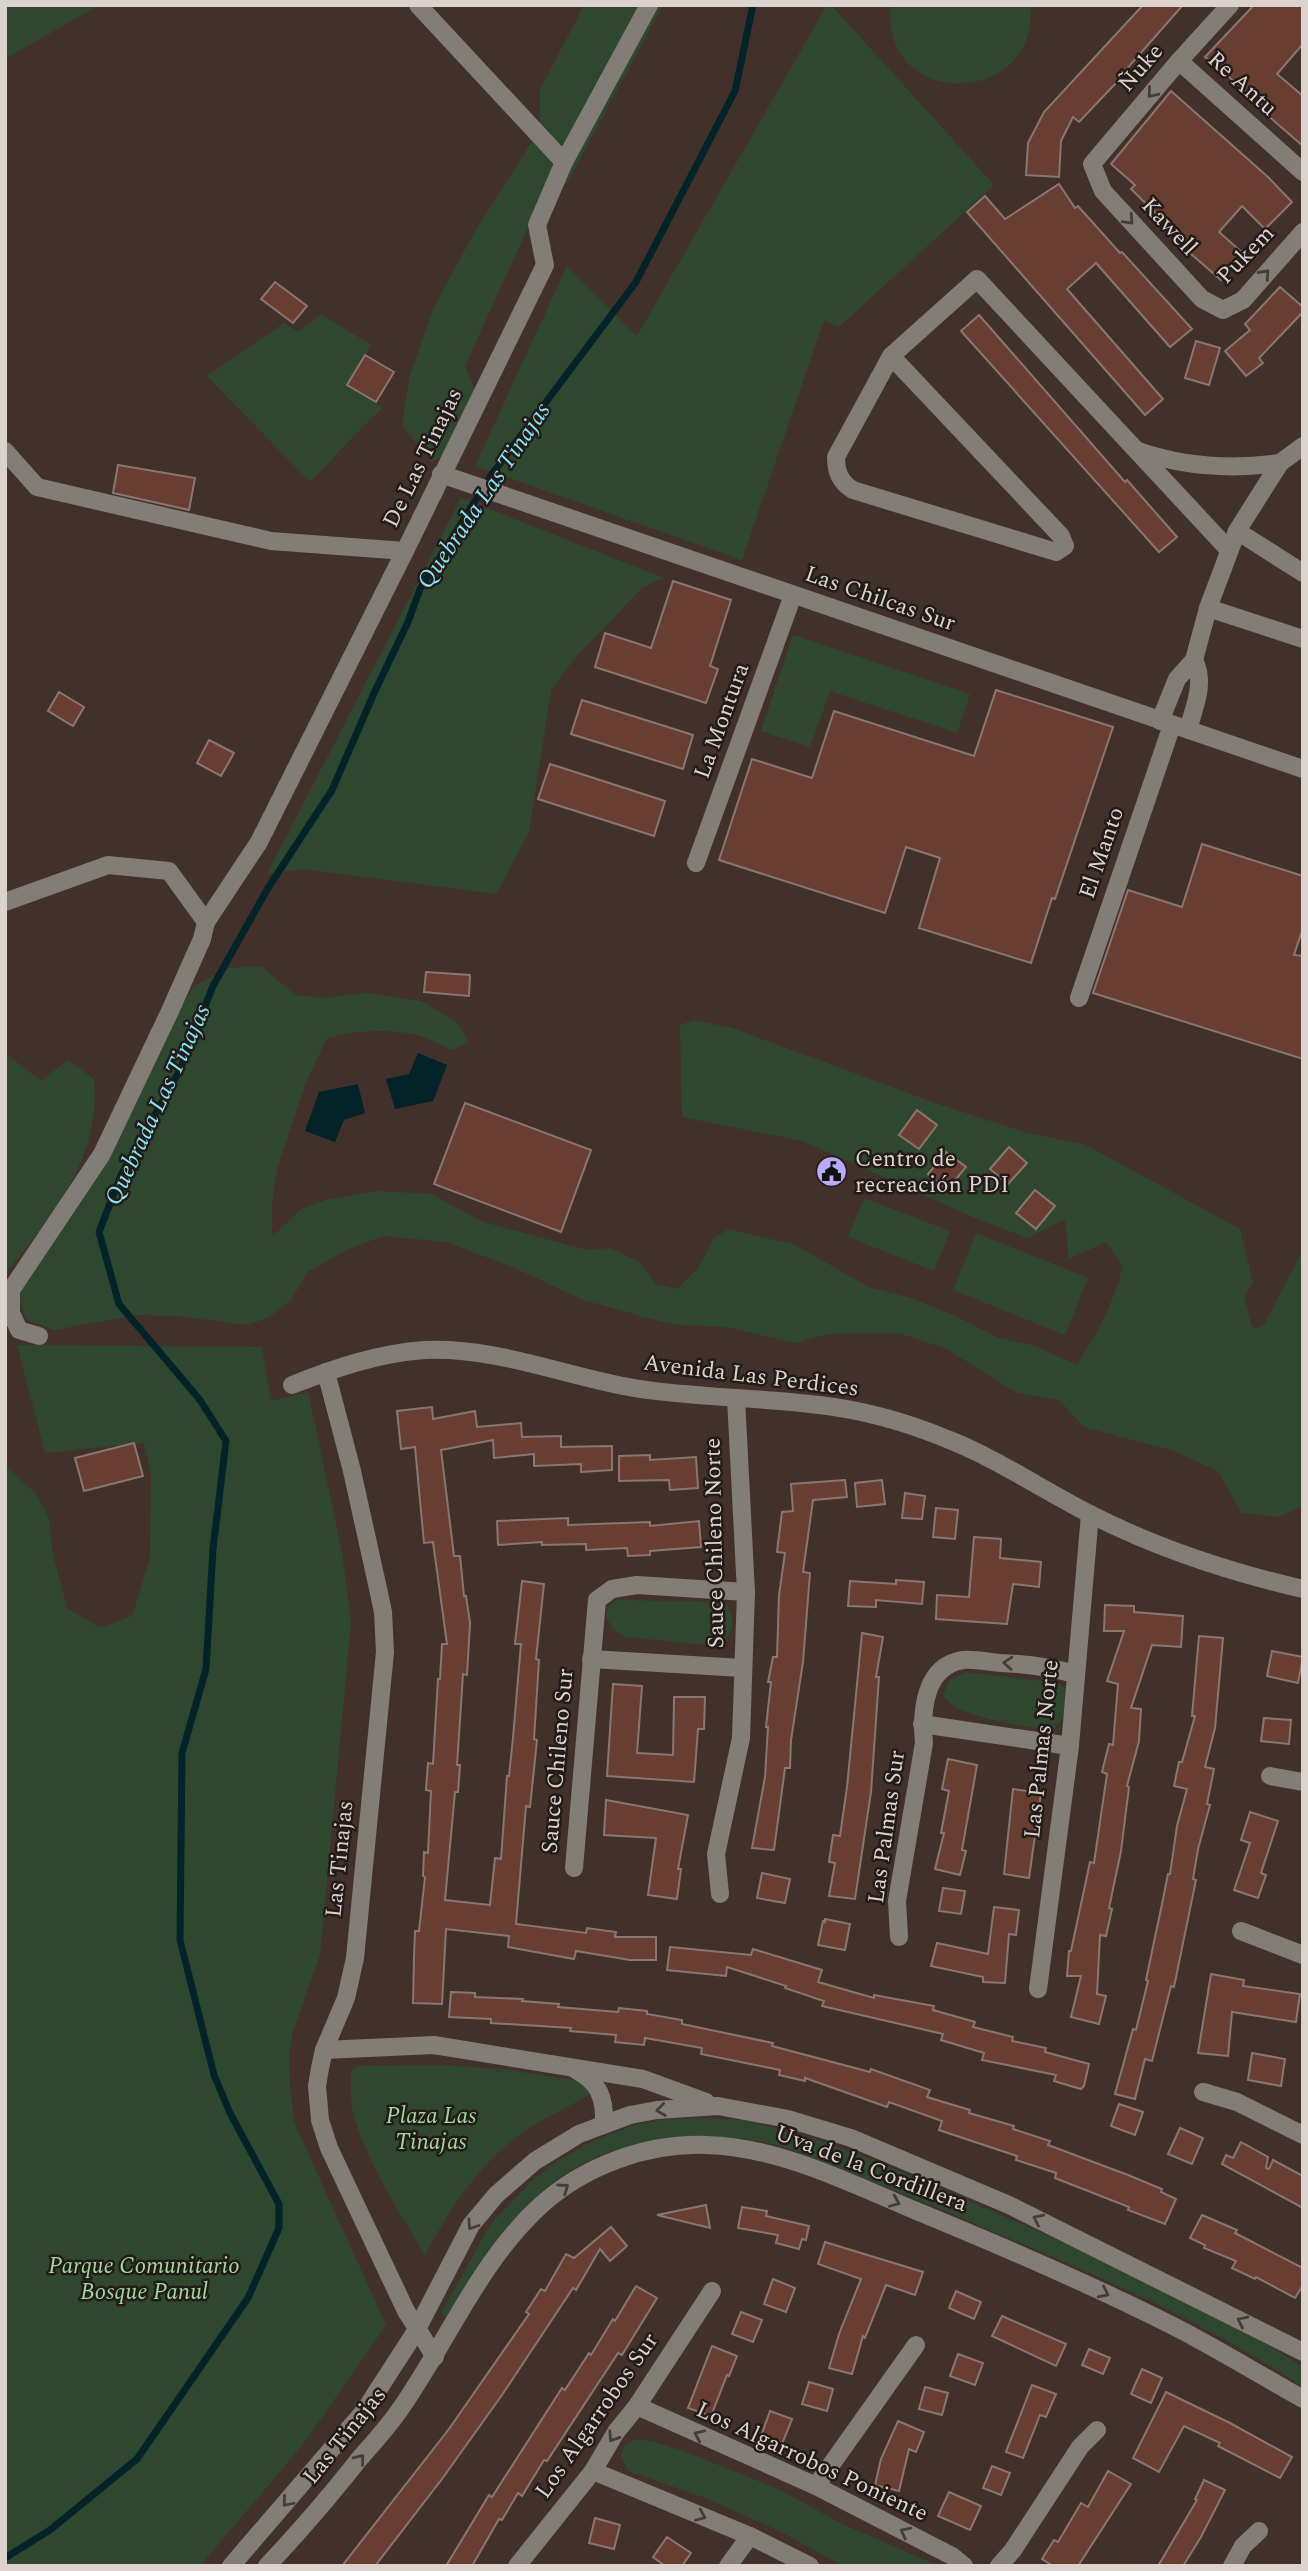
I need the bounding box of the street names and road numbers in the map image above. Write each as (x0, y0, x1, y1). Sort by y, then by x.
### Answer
street label: Ñuke (1110, 36, 1172, 100)
street label: Re Antu (1199, 43, 1285, 125)
street label: Kawell (1133, 190, 1205, 264)
street label: Pukem (1209, 217, 1283, 293)
street label: De Las Tinajas (374, 382, 472, 534)
street label: Las Chilcas Sur (800, 557, 960, 641)
street label: La Montura (685, 658, 759, 784)
street label: El Manto (1070, 803, 1134, 903)
street label: Avenida Las Perdices (641, 1345, 861, 1407)
street label: Sauce Chileno Norte (696, 1437, 734, 1649)
street label: Las Palmas Norte (1015, 1658, 1069, 1840)
street label: Sauce Chileno Sur (532, 1667, 584, 1855)
street label: Las Palmas Sur (859, 1748, 915, 1906)
street label: Las Tinajas (316, 1799, 364, 1919)
street label: Uva de la Cordillera (770, 2116, 972, 2222)
street label: Los Algarrobos Sur (526, 2326, 668, 2506)
street label: Las Tinajas (295, 2379, 395, 2493)
street label: Los Algarrobos Poniente (690, 2393, 934, 2531)

